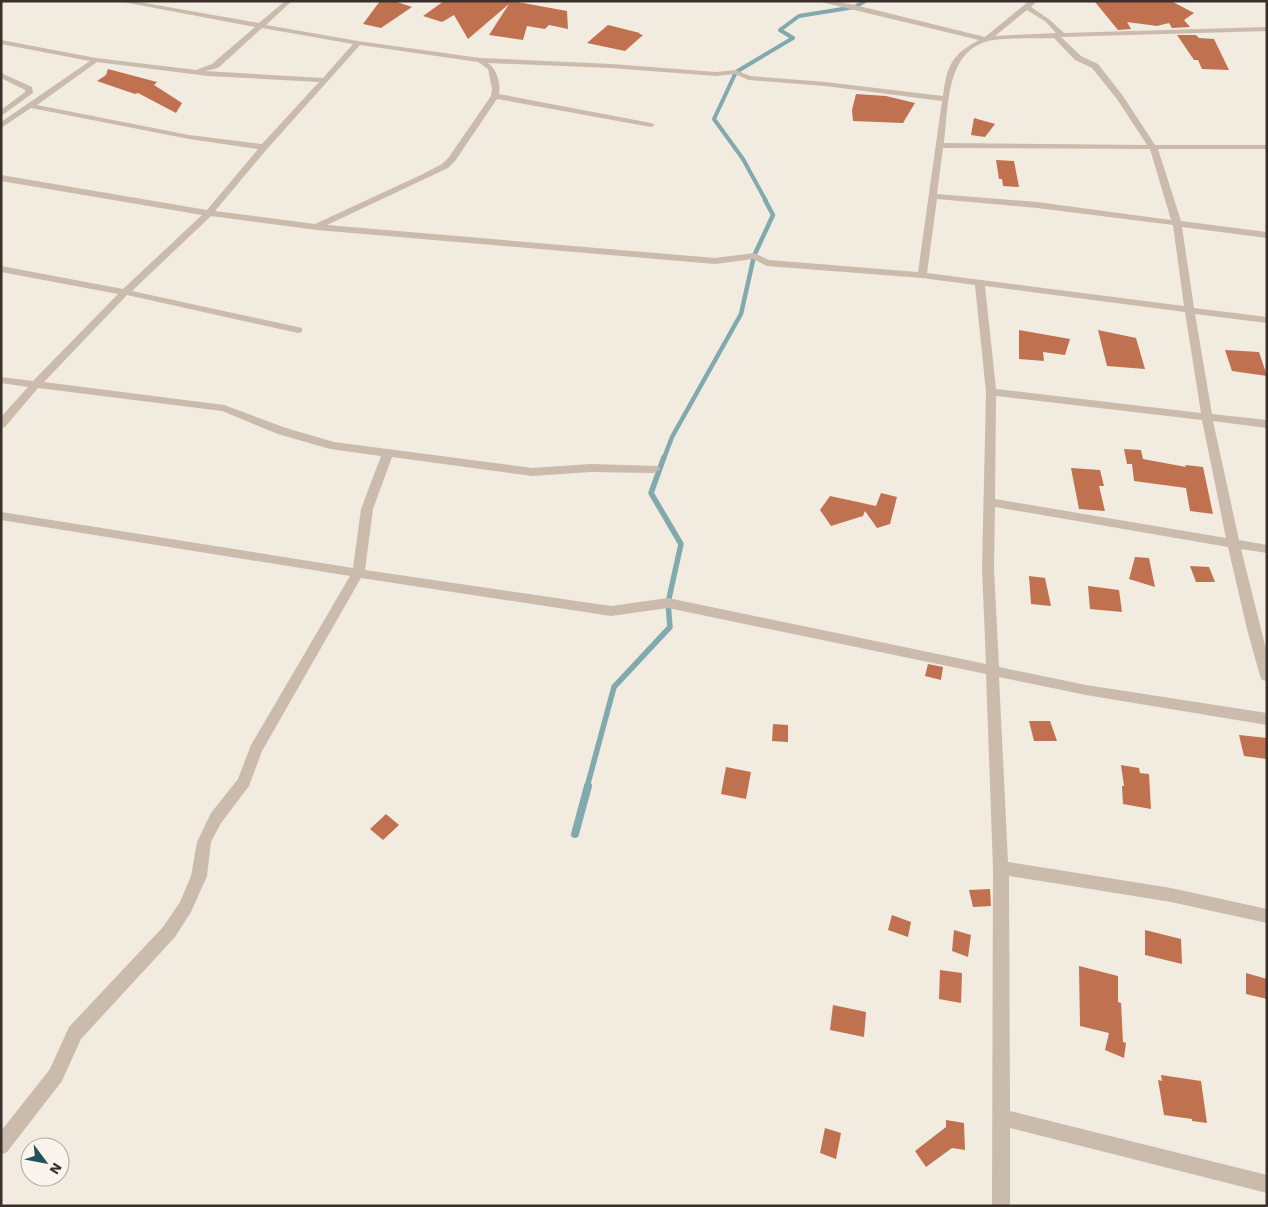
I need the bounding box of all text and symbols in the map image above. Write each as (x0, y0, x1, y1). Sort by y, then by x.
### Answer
north arrow (20, 1137, 70, 1187)
text: N (46, 1160, 66, 1178)

